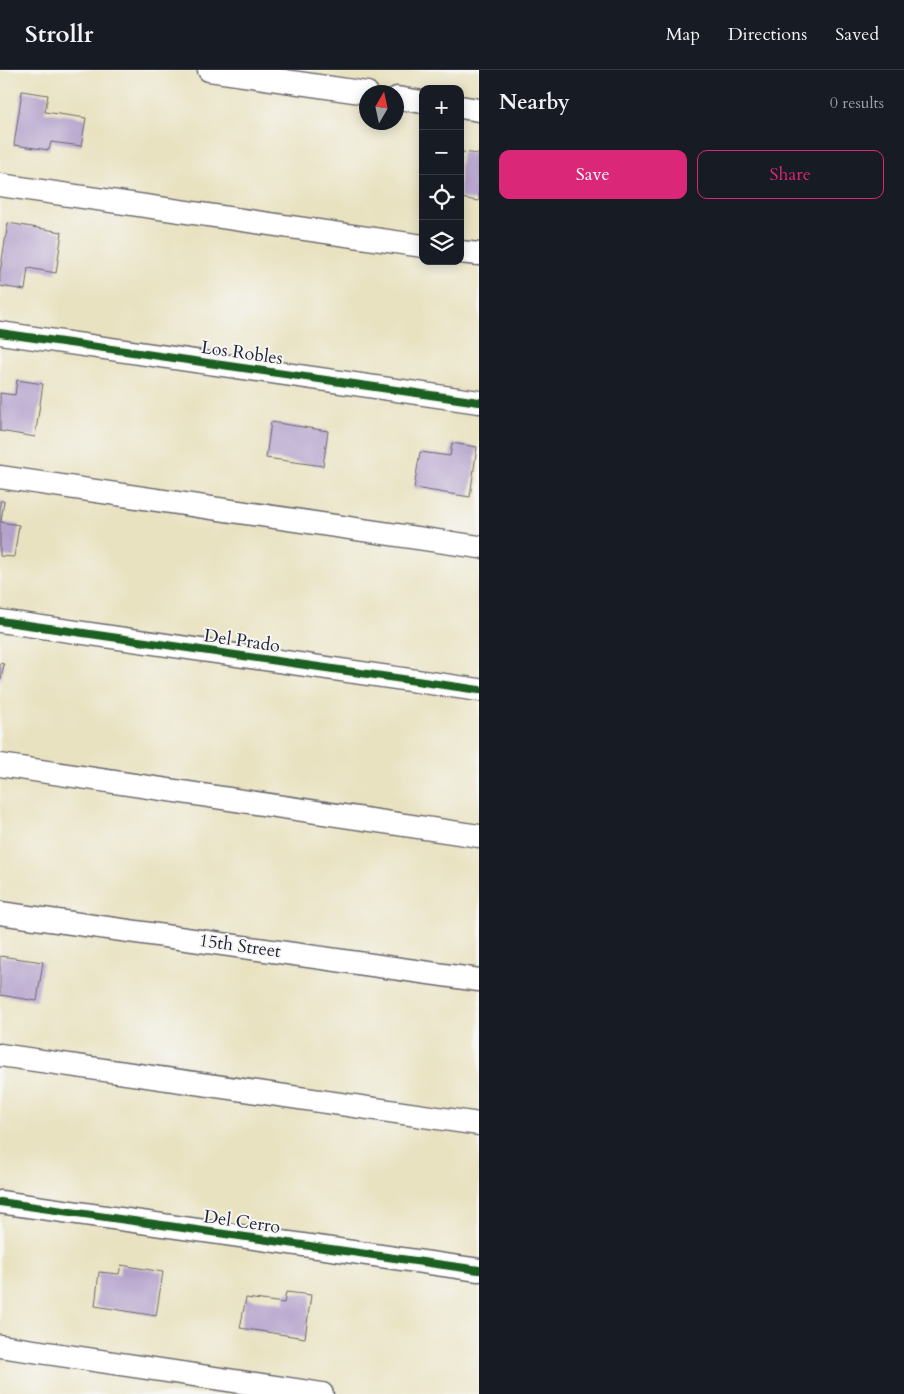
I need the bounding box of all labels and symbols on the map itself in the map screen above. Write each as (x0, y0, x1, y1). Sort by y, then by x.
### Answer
north arrow (359, 85, 404, 130)
street label: Los Robles (200, 335, 284, 371)
street label: Del Prado (202, 623, 282, 659)
street label: 15th Street (198, 928, 283, 964)
street label: Del Cerro (202, 1204, 282, 1240)

